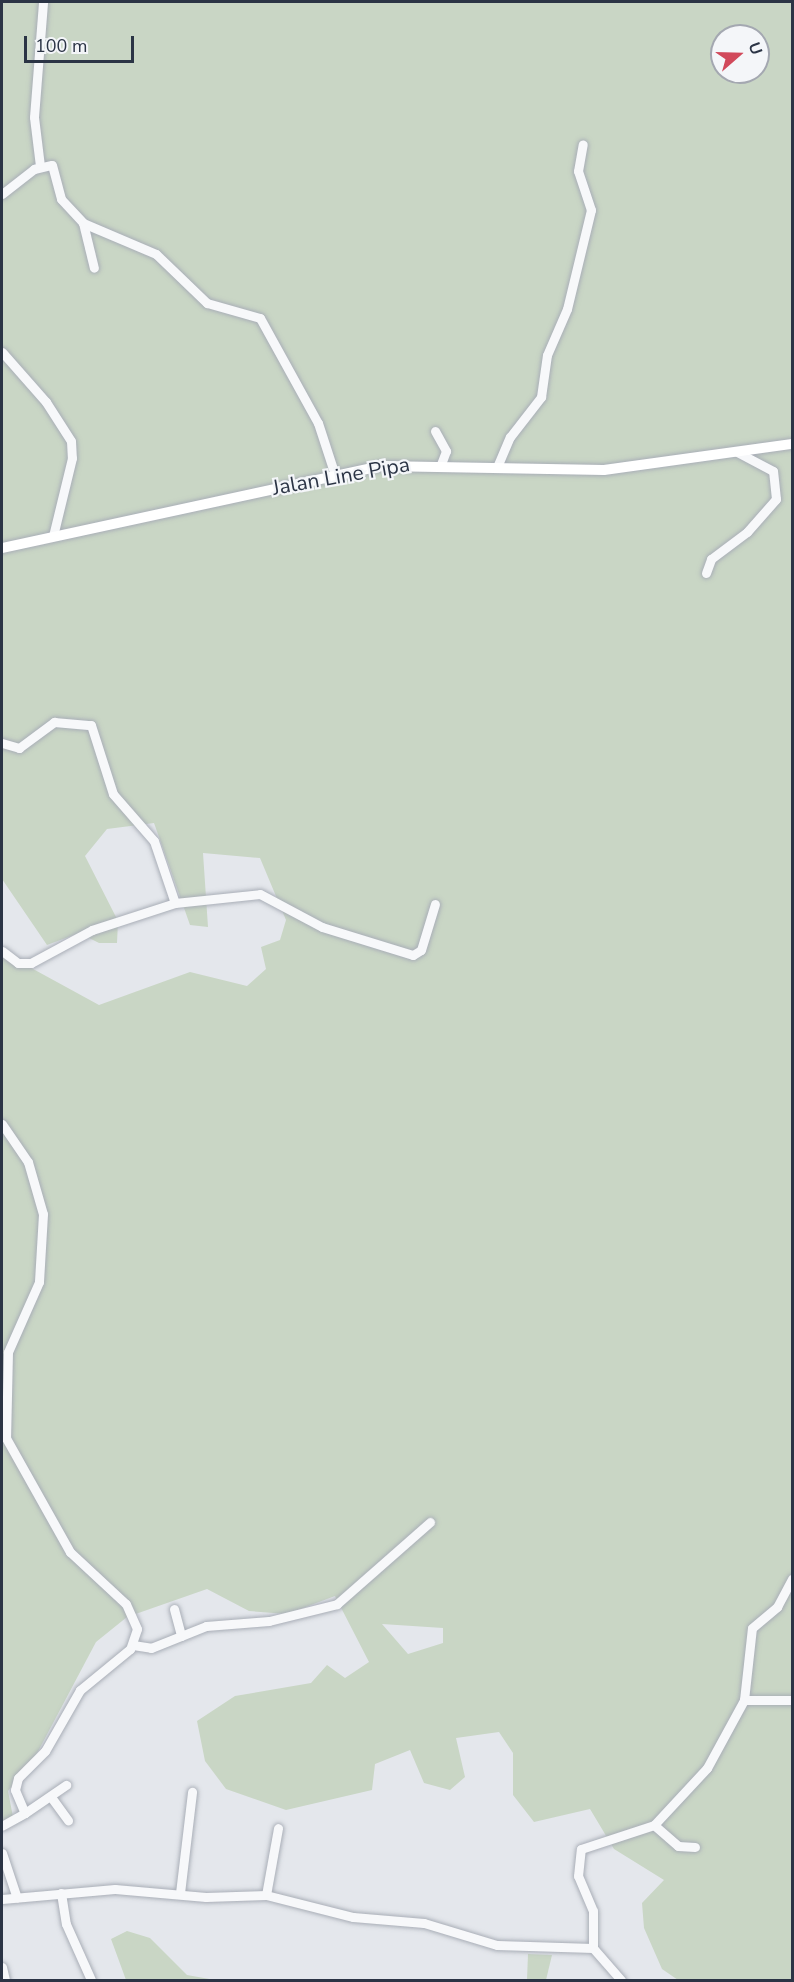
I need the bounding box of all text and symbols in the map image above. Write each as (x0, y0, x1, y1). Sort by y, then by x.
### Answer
scale bar (27, 24, 136, 62)
north arrow (710, 24, 770, 84)
text: 100 m (35, 34, 87, 58)
text: U (743, 39, 767, 58)
street label: Jalan Line Pipa (270, 452, 412, 500)

